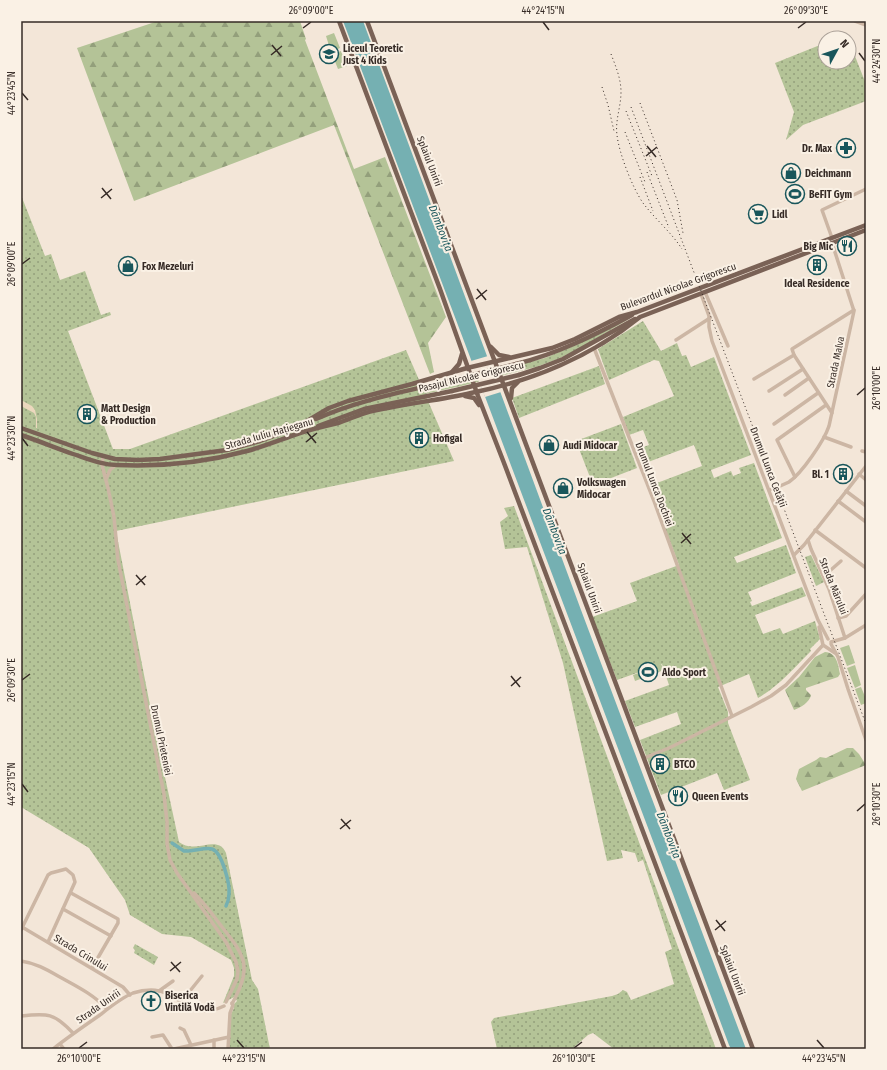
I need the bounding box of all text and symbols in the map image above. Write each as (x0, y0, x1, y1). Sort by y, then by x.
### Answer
text: 26°09'00"E (289, 5, 334, 17)
text: 44°24'15"N (522, 5, 564, 17)
text: 26°09'30"E (784, 5, 828, 17)
north arrow (817, 30, 857, 70)
text: N (837, 37, 851, 51)
text: 44°24'30"N (871, 39, 883, 83)
school or university icon: Liceul Teoretic Just 4 Kids (318, 43, 340, 65)
place label: Liceul Teoretic Just 4 Kids (342, 43, 404, 67)
text: 44°23'45"N (6, 71, 18, 115)
street label: Splaiul Unirii (414, 135, 444, 188)
pharmacy icon: Dr. Max (835, 137, 857, 159)
place label: Dr. Max (802, 143, 832, 155)
shop icon: Deichmann (780, 162, 802, 184)
place label: Deichmann (805, 168, 851, 180)
sports icon: BeFIT Gym (784, 183, 806, 205)
place label: BeFIT Gym (809, 189, 852, 201)
water label: Dâmbovița (426, 203, 455, 254)
supermarket icon: Lidl (747, 203, 769, 225)
place label: Lidl (772, 209, 788, 221)
restaurant icon: Big Mic (836, 235, 858, 257)
text: 26°09'00"E (6, 241, 18, 286)
place label: Big Mic (804, 241, 834, 253)
building icon: Ideal Residence (806, 254, 828, 276)
shop icon: Fox Mezeluri (117, 255, 139, 277)
street label: Bulevardul Nicolae Grigorescu (619, 260, 738, 313)
place label: Fox Mezeluri (142, 261, 194, 273)
place label: Ideal Residence (784, 278, 850, 290)
street label: Strada Malva (825, 335, 847, 389)
street label: Pasajul Nicolae Grigorescu (418, 359, 525, 395)
text: 26°10'00"E (871, 366, 883, 410)
building icon: Matt Design & Production (76, 403, 98, 425)
place label: Matt Design & Production (101, 403, 156, 427)
text: 44°23'30"N (6, 416, 18, 460)
street label: Strada Iuliu Hațieganu (224, 416, 315, 452)
street label: Drumul Lunca Cetății (747, 426, 789, 509)
building icon: Hofigal (408, 427, 430, 449)
place label: Hofigal (433, 433, 462, 445)
shop icon: Audi Midocar (538, 434, 560, 456)
place label: Audi Midocar (562, 440, 618, 452)
street label: Drumul Lunca Dochiei (632, 441, 676, 528)
building icon: Bl. 1 (832, 463, 854, 485)
place label: Bl. 1 (812, 469, 829, 481)
shop icon: Volkswagen Midocar (552, 477, 574, 499)
place label: Volkswagen Midocar (576, 477, 626, 501)
water label: Dâmbovița (540, 506, 569, 557)
street label: Strada Mărului (816, 556, 850, 616)
street label: Splaiul Unirii (574, 562, 604, 615)
text: 26°09'30"E (6, 658, 18, 702)
sports icon: Aldo Sport (637, 661, 659, 683)
place label: Aldo Sport (661, 667, 707, 679)
street label: Drumul Prieteniei (148, 704, 174, 777)
building icon: BTCO (649, 753, 671, 775)
place label: BTCO (674, 759, 695, 771)
text: 44°23'15"N (6, 762, 18, 806)
text: 26°10'30"E (871, 782, 883, 826)
restaurant icon: Queen Events (667, 785, 689, 807)
place label: Queen Events (692, 791, 749, 803)
water label: Dâmbovița (654, 810, 683, 861)
street label: Strada Crinului (51, 932, 110, 974)
street label: Splaiul Unirii (717, 944, 747, 997)
street label: Strada Unirii (74, 987, 123, 1026)
church icon: Biserica Vintilă Vodă (140, 990, 162, 1012)
place label: Biserica Vintilă Vodă (164, 990, 215, 1014)
text: 26°10'00"E (57, 1053, 101, 1065)
text: 44°23'15"N (222, 1053, 266, 1065)
text: 26°10'30"E (552, 1053, 596, 1065)
text: 44°23'45"N (802, 1053, 846, 1065)

